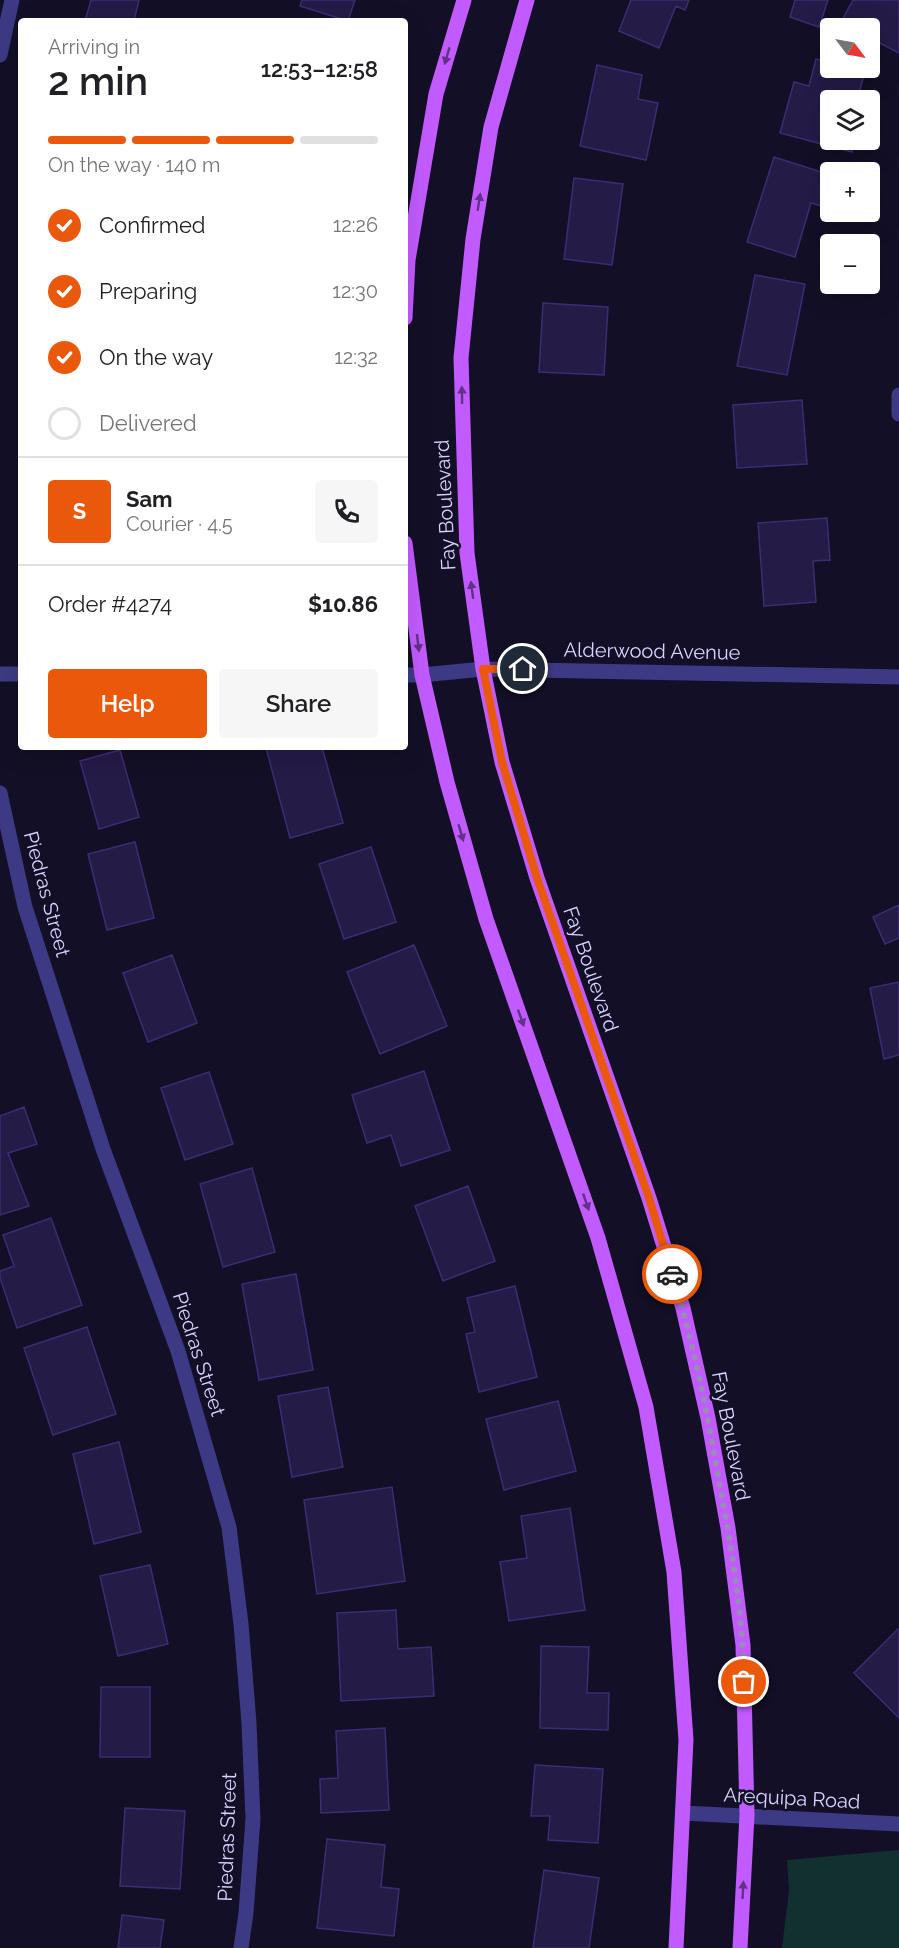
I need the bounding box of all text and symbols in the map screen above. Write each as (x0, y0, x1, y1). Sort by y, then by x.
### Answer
north arrow (820, 18, 880, 78)
map controls (820, 18, 880, 294)
text: Arriving in (48, 35, 140, 59)
one-way arrow (442, 47, 451, 65)
text: 12:53–12:58 (261, 56, 378, 82)
text: 2 min (48, 58, 148, 104)
button: layers (820, 90, 880, 150)
text: On the way · 140 m (48, 153, 220, 177)
button: + (820, 162, 880, 222)
one-way arrow (475, 192, 484, 211)
icon: check (48, 209, 81, 242)
text: Confirmed (99, 212, 206, 238)
text: 12:26 (333, 213, 378, 237)
button: − (820, 234, 880, 294)
icon: check (48, 275, 81, 308)
text: Preparing (99, 278, 197, 304)
text: 12:30 (332, 279, 378, 303)
icon: check (48, 341, 81, 374)
text: On the way (99, 344, 213, 370)
text: 12:32 (334, 345, 378, 369)
one-way arrow (457, 386, 467, 405)
text: Delivered (99, 410, 197, 436)
street label: Fay Boulevard (430, 439, 460, 571)
button: phone (315, 480, 378, 543)
text: Sam (126, 486, 173, 512)
text: S (73, 498, 86, 524)
text: Courier · 4.5 (126, 512, 233, 536)
one-way arrow (467, 580, 476, 599)
text: Order #4274 (48, 591, 172, 617)
text: $10.86 (308, 591, 378, 617)
one-way arrow (413, 634, 422, 653)
street label: Alderwood Avenue (563, 637, 741, 665)
pin (497, 643, 548, 694)
icon: home (506, 652, 539, 685)
button: Help (48, 669, 207, 738)
button: Share (219, 669, 378, 738)
one-way arrow (457, 824, 467, 842)
street label: Piedras Street (19, 829, 75, 960)
street label: Fay Boulevard (558, 903, 624, 1035)
one-way arrow (517, 1009, 526, 1027)
one-way arrow (581, 1193, 591, 1211)
courier (642, 1244, 702, 1304)
icon: car (656, 1258, 689, 1291)
street label: Piedras Street (168, 1289, 230, 1419)
street label: Fay Boulevard (707, 1369, 755, 1503)
pin (718, 1656, 769, 1707)
icon: bag (727, 1665, 760, 1698)
street label: Piedras Street (213, 1772, 241, 1902)
street label: Arequipa Road (723, 1782, 861, 1814)
one-way arrow (739, 1880, 748, 1899)

